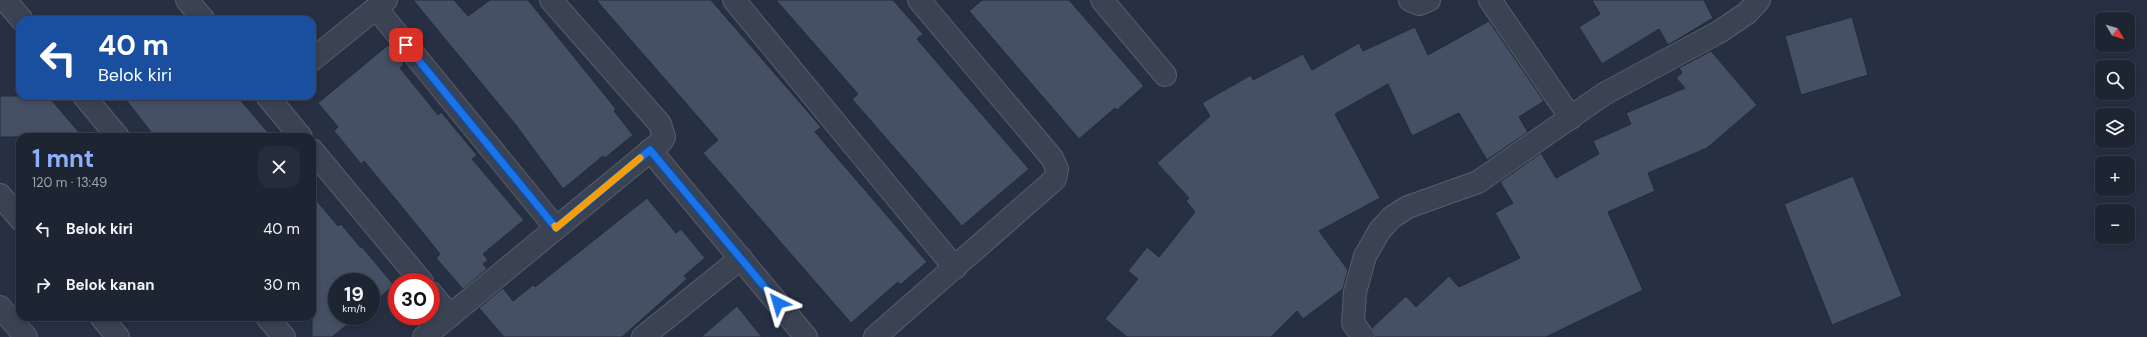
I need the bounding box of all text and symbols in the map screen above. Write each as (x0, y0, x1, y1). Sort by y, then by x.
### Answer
north arrow (2095, 12, 2135, 52)
map controls (2095, 12, 2135, 244)
text: 40 m (98, 27, 169, 64)
pin (389, 28, 423, 62)
icon: left (32, 32, 84, 84)
icon: arrive (395, 34, 417, 56)
button: search (2095, 60, 2135, 100)
text: Belok kiri (98, 63, 172, 87)
button: layers (2095, 108, 2135, 148)
text: 1 mnt (32, 143, 94, 174)
button: close (258, 146, 300, 188)
button: + (2095, 156, 2135, 196)
text: 120 m · 13:49 (32, 174, 107, 191)
button: − (2095, 204, 2135, 244)
icon: left (32, 218, 54, 240)
text: Belok kiri (66, 219, 133, 239)
text: 40 m (263, 219, 300, 239)
speed limit sign: 30 (388, 273, 440, 325)
icon: right (32, 274, 54, 296)
text: Belok kanan (66, 275, 154, 295)
text: 30 m (264, 275, 300, 295)
text: 19 (344, 281, 364, 307)
position arrow (757, 282, 799, 324)
text: km/h (342, 302, 366, 315)

